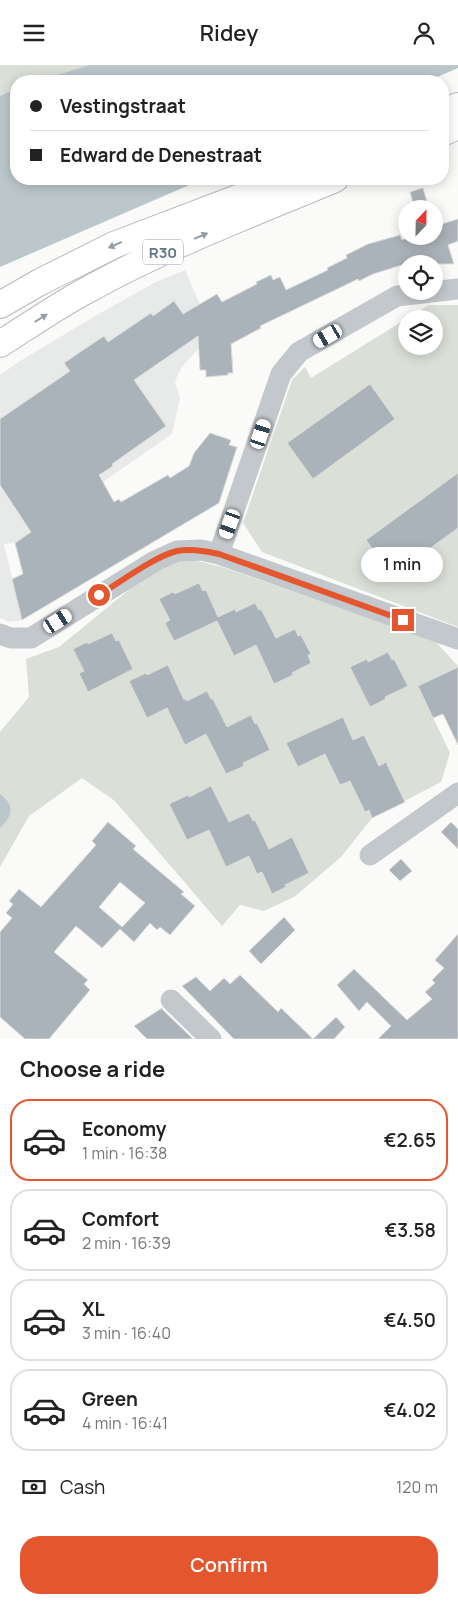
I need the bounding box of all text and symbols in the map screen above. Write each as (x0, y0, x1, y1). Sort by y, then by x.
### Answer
text: Ridey (200, 18, 258, 48)
icon: menu (20, 19, 48, 47)
icon: person (410, 19, 438, 47)
text: Vestingstraat (60, 93, 186, 119)
text: Edward de Denestraat (60, 142, 262, 168)
north arrow (398, 200, 442, 245)
map controls (398, 200, 443, 355)
one-way arrow (194, 231, 208, 239)
road number: R30 (143, 239, 183, 265)
one-way arrow (108, 242, 122, 250)
button: locate (398, 255, 443, 300)
button: layers (398, 310, 443, 355)
one-way arrow (35, 313, 48, 323)
car (311, 322, 344, 350)
car (249, 417, 272, 451)
car (217, 507, 242, 541)
callout: 1 min (362, 547, 444, 583)
text: 1 min (383, 553, 421, 575)
route start (88, 584, 110, 606)
car (41, 607, 74, 635)
route end (392, 609, 414, 631)
text: Choose a ride (20, 1054, 165, 1084)
text: Economy (82, 1116, 166, 1142)
icon: car (22, 1118, 67, 1163)
text: €2.65 (384, 1127, 436, 1153)
text: 1 min · 16:38 (82, 1142, 167, 1164)
text: Comfort (82, 1206, 159, 1232)
icon: car (22, 1208, 67, 1253)
text: €3.58 (384, 1217, 436, 1243)
text: 2 min · 16:39 (82, 1232, 171, 1254)
text: XL (82, 1296, 105, 1322)
icon: car (22, 1298, 67, 1343)
text: €4.50 (384, 1307, 436, 1333)
text: 3 min · 16:40 (82, 1322, 171, 1344)
text: Green (82, 1386, 138, 1412)
icon: car (22, 1388, 67, 1433)
text: €4.02 (384, 1397, 436, 1423)
text: 4 min · 16:41 (82, 1412, 168, 1434)
icon: cash (20, 1473, 48, 1501)
text: Cash (60, 1474, 105, 1500)
text: 120 m (396, 1476, 438, 1498)
button: Confirm (20, 1536, 438, 1594)

